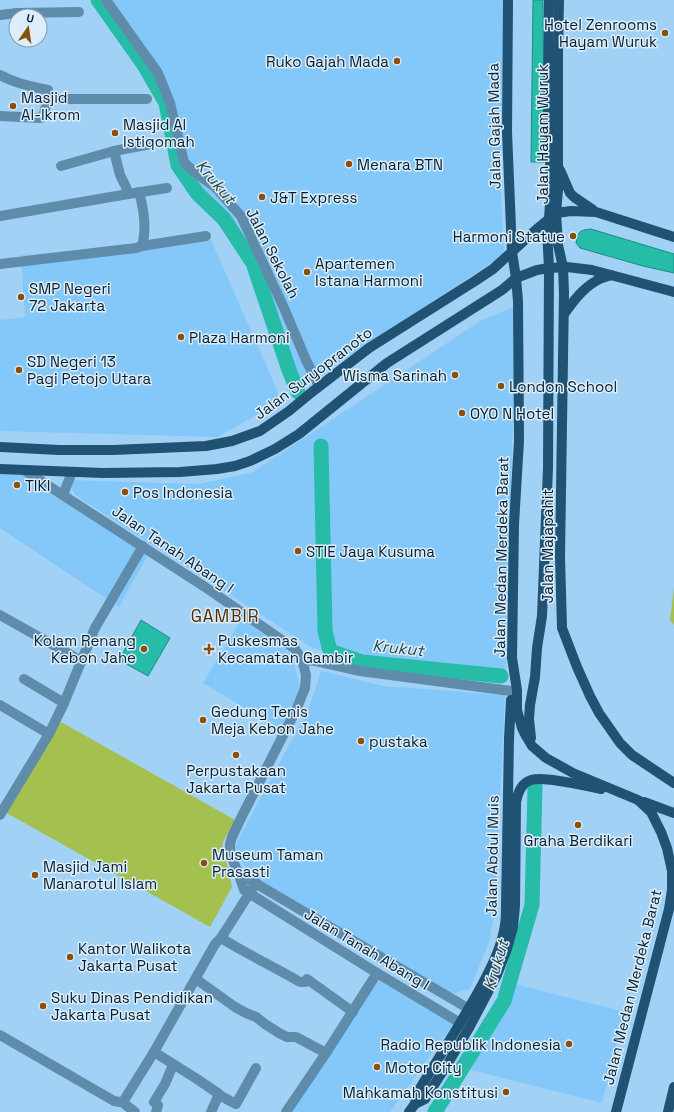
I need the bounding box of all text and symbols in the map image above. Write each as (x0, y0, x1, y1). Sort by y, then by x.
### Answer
north arrow (8, 8, 48, 48)
text: U (25, 11, 35, 26)
place label: Hotel Zenrooms Hayam Wuruk (544, 15, 657, 51)
marker: Hotel Zenrooms Hayam Wuruk (660, 28, 670, 38)
place label: Ruko Gajah Mada (266, 52, 389, 71)
marker: Ruko Gajah Mada (392, 56, 402, 66)
street label: Jalan Gajah Mada (483, 62, 505, 189)
street label: Jalan Hayam Wuruk (533, 64, 552, 204)
place label: Masjid Al-Ikrom (21, 88, 80, 124)
marker: Masjid Al-Ikrom (8, 101, 18, 111)
place label: Masjid Al Istiqomah (123, 115, 195, 151)
marker: Masjid Al Istiqomah (110, 128, 120, 138)
place label: Menara BTN (357, 155, 443, 174)
water label: Krukut (191, 156, 242, 210)
marker: Menara BTN (344, 159, 354, 169)
place label: J&T Express (270, 188, 357, 207)
marker: J&T Express (257, 192, 267, 202)
street label: Jalan Sekolah (242, 205, 304, 301)
place label: Harmoni Statue (453, 227, 565, 246)
marker: Harmoni Statue (568, 231, 578, 241)
place label: Apartemen Istana Harmoni (315, 254, 423, 290)
marker: Apartemen Istana Harmoni (302, 267, 312, 277)
place label: SMP Negeri 72 Jakarta (29, 279, 111, 315)
marker: SMP Negeri 72 Jakarta (16, 292, 26, 302)
street label: Jalan Suryopranoto (250, 322, 376, 424)
place label: Plaza Harmoni (189, 328, 290, 347)
marker: Plaza Harmoni (176, 332, 186, 342)
place label: SD Negeri 13 Pagi Petojo Utara (27, 352, 151, 388)
marker: SD Negeri 13 Pagi Petojo Utara (14, 365, 24, 375)
place label: Wisma Sarinah (343, 366, 447, 385)
marker: Wisma Sarinah (450, 370, 460, 380)
place label: London School (509, 377, 617, 396)
marker: London School (496, 381, 506, 391)
place label: OYO N Hotel (470, 404, 554, 423)
marker: OYO N Hotel (457, 408, 467, 418)
street label: Jalan Medan Merdeka Barat (490, 456, 512, 658)
place label: TIKI (25, 476, 50, 495)
marker: TIKI (12, 480, 22, 490)
place label: Pos Indonesia (133, 483, 233, 502)
marker: Pos Indonesia (120, 487, 130, 497)
street label: Jalan Majapahit (538, 489, 557, 603)
street label: Jalan Tanah Abang I (108, 501, 238, 597)
place label: STIE Jaya Kusuma (306, 542, 435, 561)
marker: STIE Jaya Kusuma (293, 546, 303, 556)
district label: GAMBIR (191, 605, 259, 627)
place label: Kolam Renang Kebon Jahe (34, 631, 136, 667)
place label: Puskesmas Kecamatan Gambir (218, 631, 354, 667)
water label: Krukut (371, 635, 426, 661)
marker: Puskesmas Kecamatan Gambir (203, 643, 215, 655)
marker: Kolam Renang Kebon Jahe (139, 644, 149, 654)
place label: Gedung Tenis Meja Kebon Jahe (211, 702, 334, 738)
marker: Gedung Tenis Meja Kebon Jahe (198, 715, 208, 725)
place label: pustaka (369, 732, 428, 751)
marker: pustaka (356, 736, 366, 746)
marker: Perpustakaan Jakarta Pusat (231, 750, 241, 760)
place label: Perpustakaan Jakarta Pusat (186, 761, 286, 797)
street label: Jalan Abdul Muis (481, 795, 503, 917)
marker: Graha Berdikari (573, 820, 583, 830)
place label: Graha Berdikari (524, 831, 632, 850)
place label: Museum Taman Prasasti (212, 845, 323, 881)
place label: Masjid Jami Manarotul Islam (43, 857, 157, 893)
marker: Museum Taman Prasasti (199, 858, 209, 868)
marker: Masjid Jami Manarotul Islam (30, 870, 40, 880)
street label: Jalan Medan Merdeka Barat (598, 887, 666, 1087)
street label: Jalan Tanah Abang I (301, 904, 433, 994)
water label: Krukut (478, 936, 514, 993)
place label: Kantor Walikota Jakarta Pusat (78, 939, 192, 975)
marker: Kantor Walikota Jakarta Pusat (65, 952, 75, 962)
place label: Suku Dinas Pendidikan Jakarta Pusat (51, 988, 213, 1024)
marker: Suku Dinas Pendidikan Jakarta Pusat (38, 1001, 48, 1011)
place label: Radio Republik Indonesia (380, 1035, 561, 1054)
marker: Radio Republik Indonesia (564, 1039, 574, 1049)
place label: Motor City (385, 1058, 462, 1077)
marker: Motor City (372, 1062, 382, 1072)
place label: Mahkamah Konstitusi (343, 1083, 498, 1102)
marker: Mahkamah Konstitusi (501, 1087, 511, 1097)

